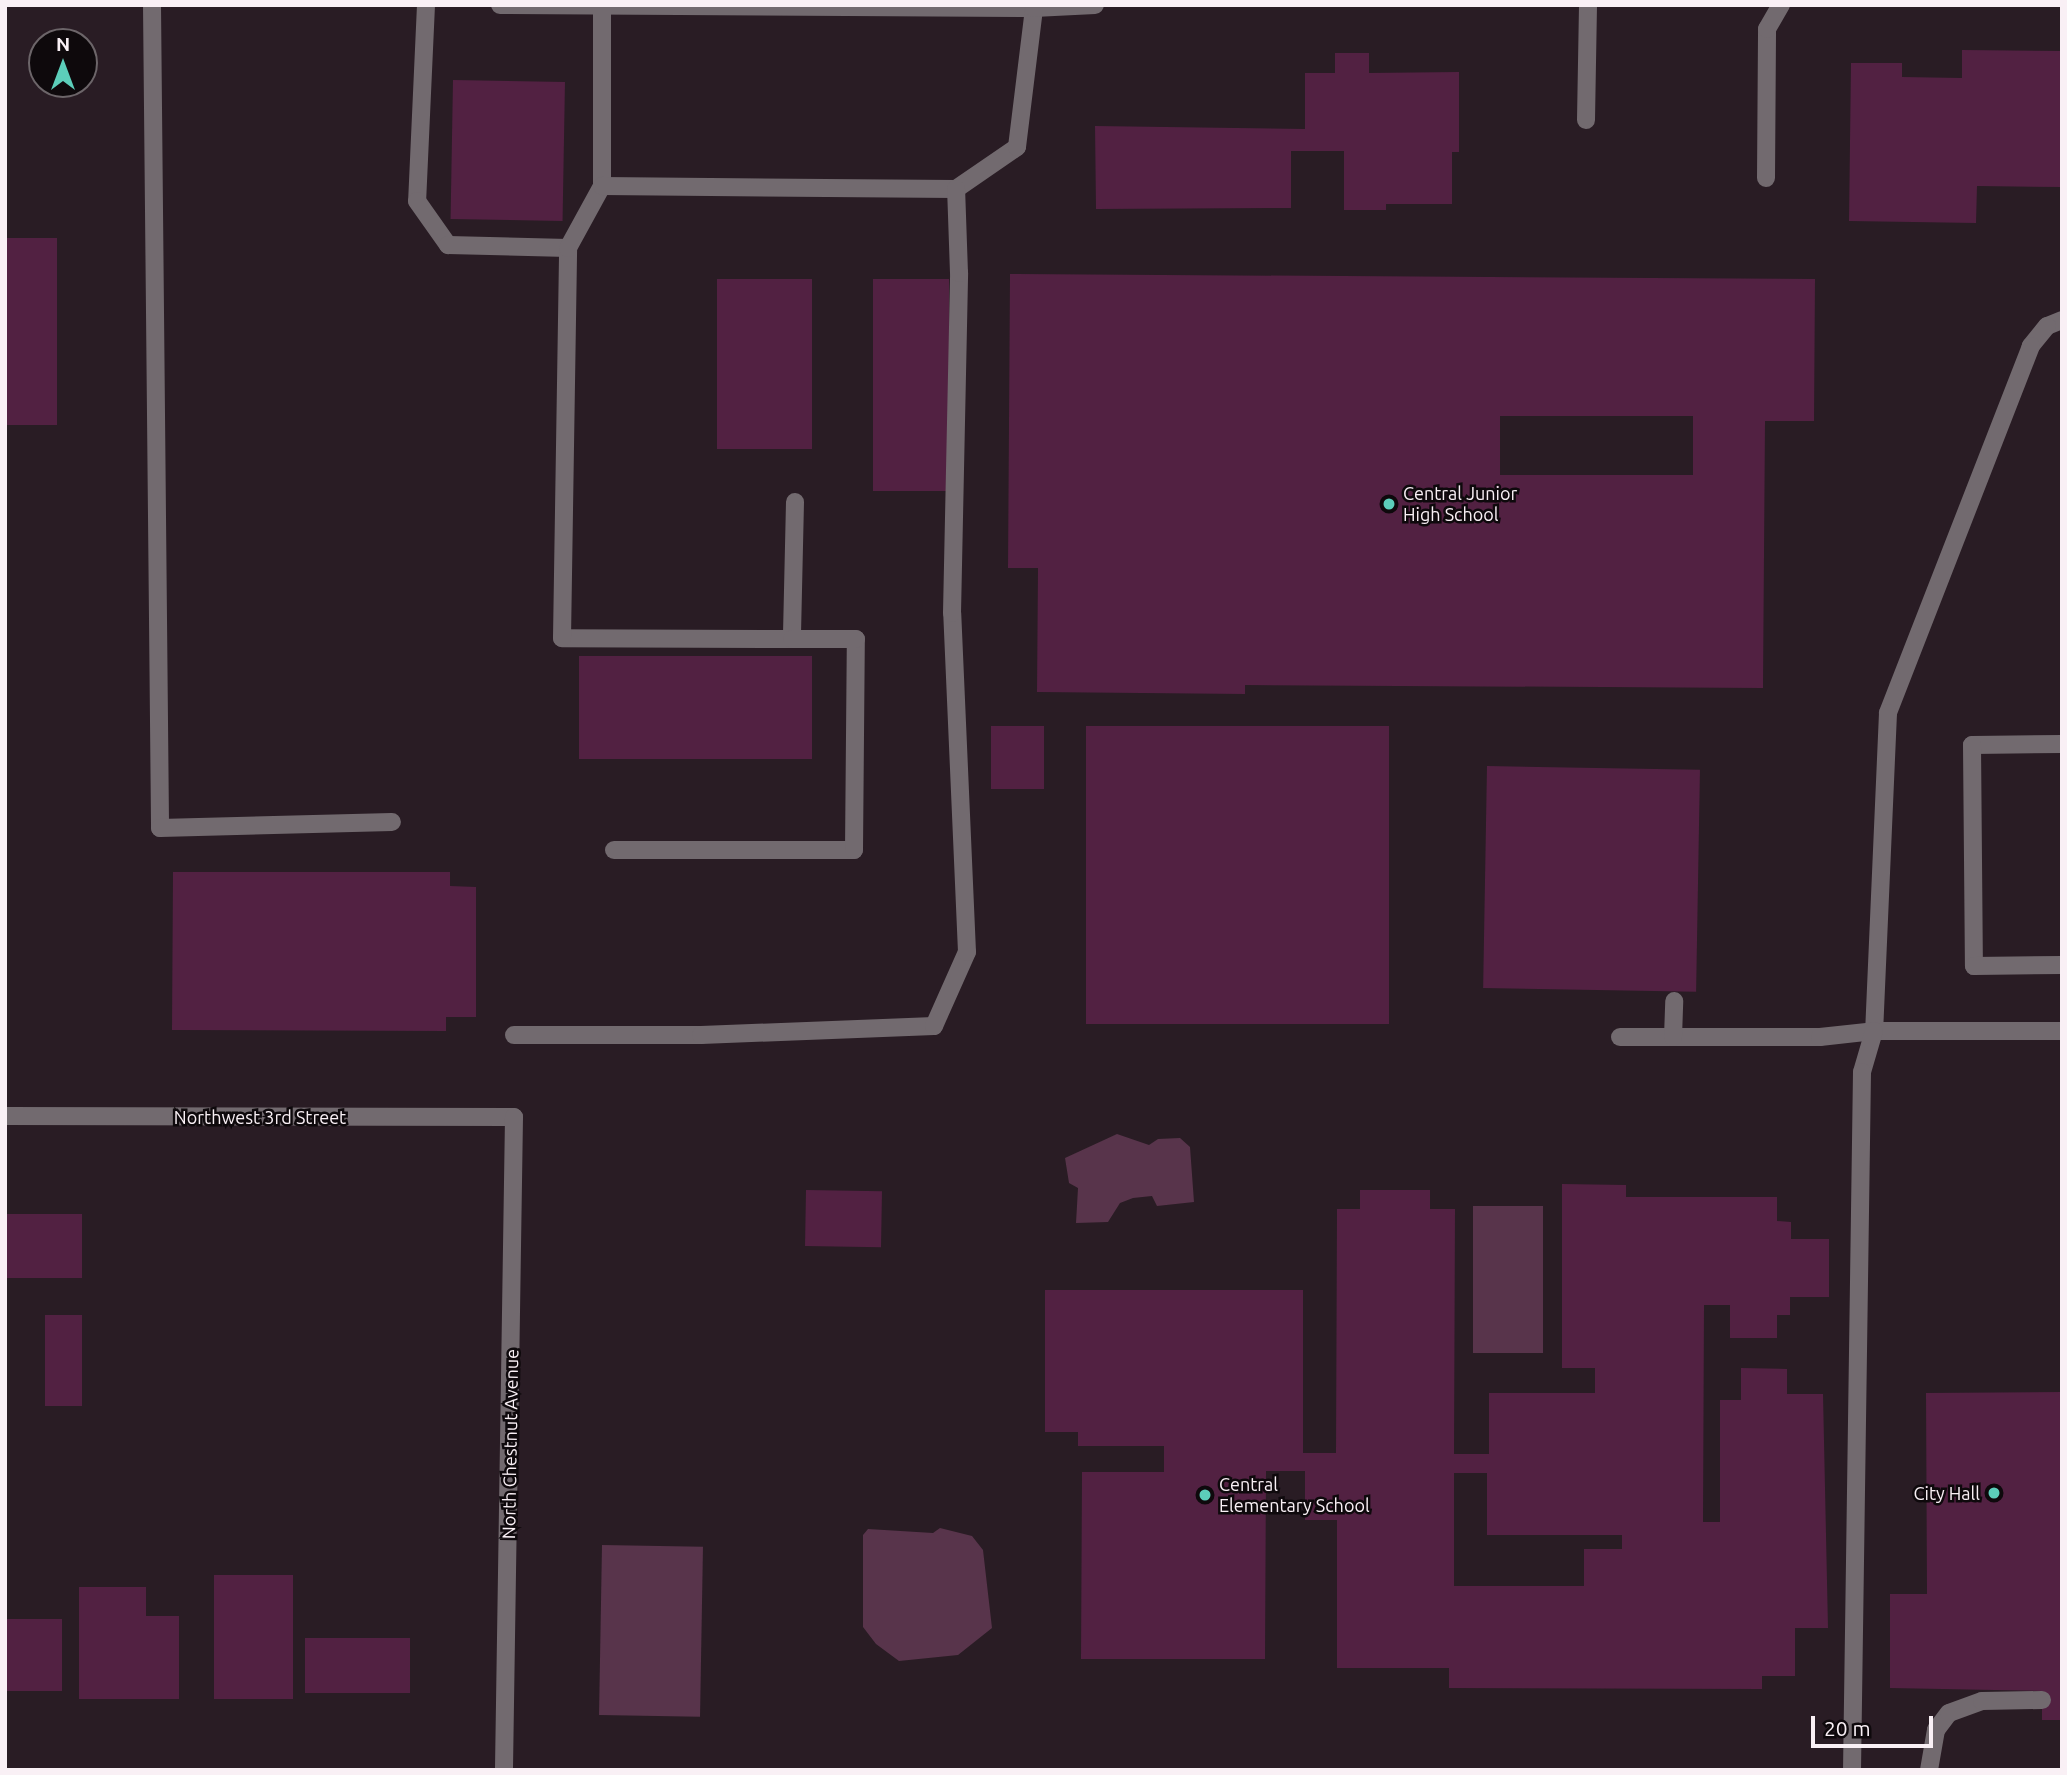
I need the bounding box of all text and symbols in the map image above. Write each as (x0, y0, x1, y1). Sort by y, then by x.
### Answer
north arrow (28, 28, 98, 98)
text: N (56, 33, 70, 55)
place label: Central Junior High School (1403, 483, 1517, 526)
marker: Central Junior High School (1381, 496, 1397, 512)
street label: Northwest 3rd Street (174, 1106, 346, 1128)
street label: North Chestnut Avenue (498, 1349, 522, 1539)
place label: Central Elementary School (1219, 1474, 1370, 1516)
place label: City Hall (1913, 1482, 1980, 1504)
marker: City Hall (1986, 1485, 2002, 1501)
marker: Central Elementary School (1197, 1487, 1213, 1503)
scale bar (1815, 1702, 1938, 1746)
text: 20 m (1824, 1716, 1871, 1740)

